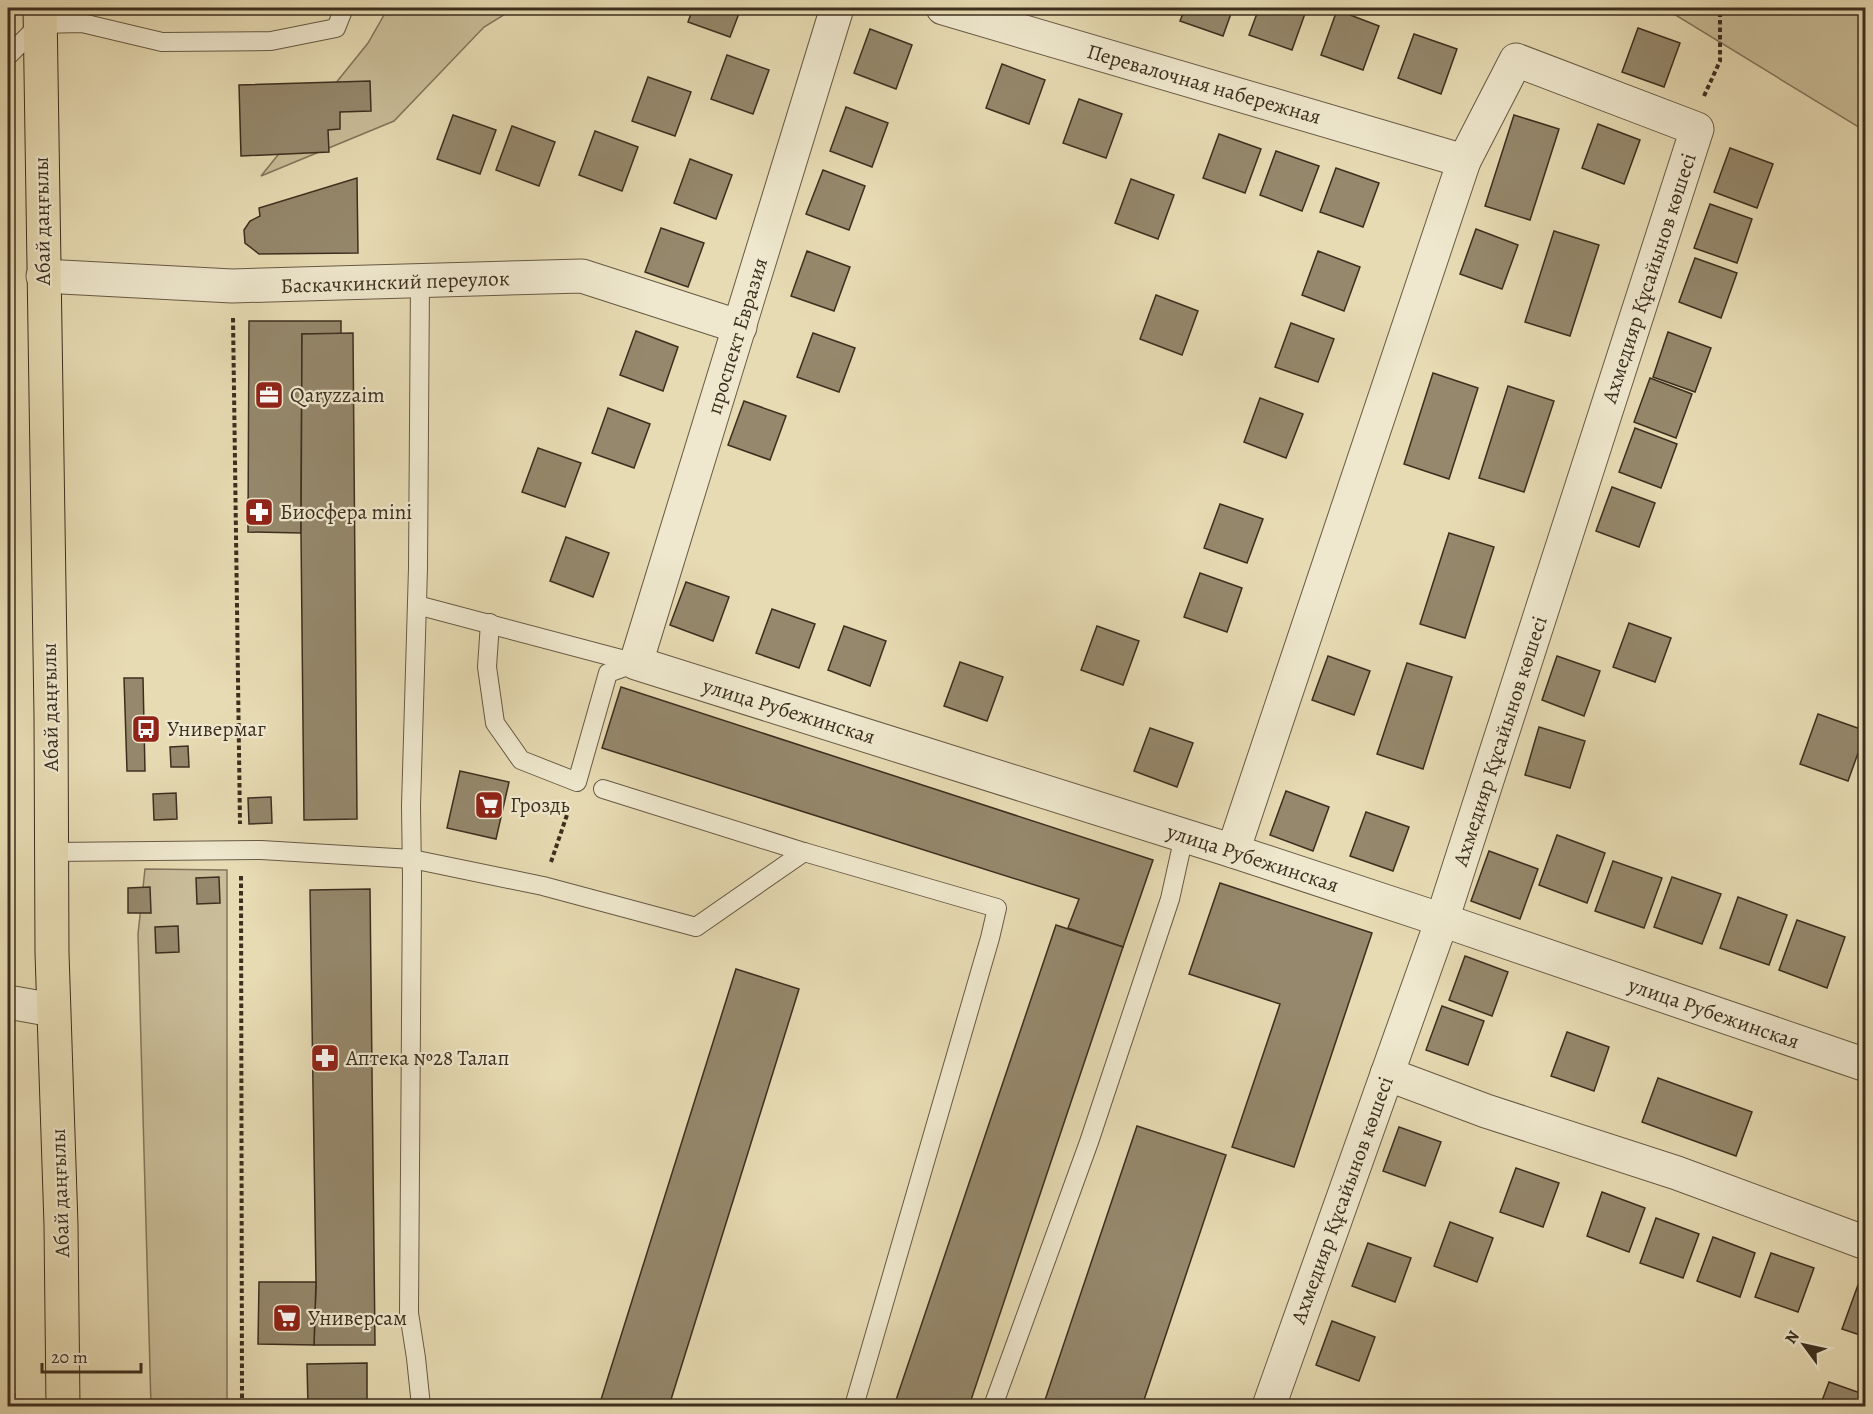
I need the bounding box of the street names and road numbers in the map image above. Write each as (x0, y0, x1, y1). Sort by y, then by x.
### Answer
street label: Перевалочная набережная (1084, 37, 1324, 131)
street label: Ахмедияр Құсайынов көшесі (1595, 149, 1703, 408)
street label: Абай даңғылы (27, 156, 57, 287)
street label: проспект Евразия (700, 254, 774, 418)
street label: Баскачкинский переулок (280, 264, 510, 300)
street label: Ахмедияр Құсайынов көшесі (1446, 612, 1554, 871)
street label: Абай даңғылы (35, 642, 65, 773)
street label: улица Рубежинская (698, 671, 879, 751)
street label: улица Рубежинская (1163, 817, 1342, 899)
street label: улица Рубежинская (1624, 970, 1803, 1055)
street label: Ахмедияр Құсайынов көшесі (1284, 1072, 1400, 1328)
street label: Абай даңғылы (44, 1128, 76, 1259)

